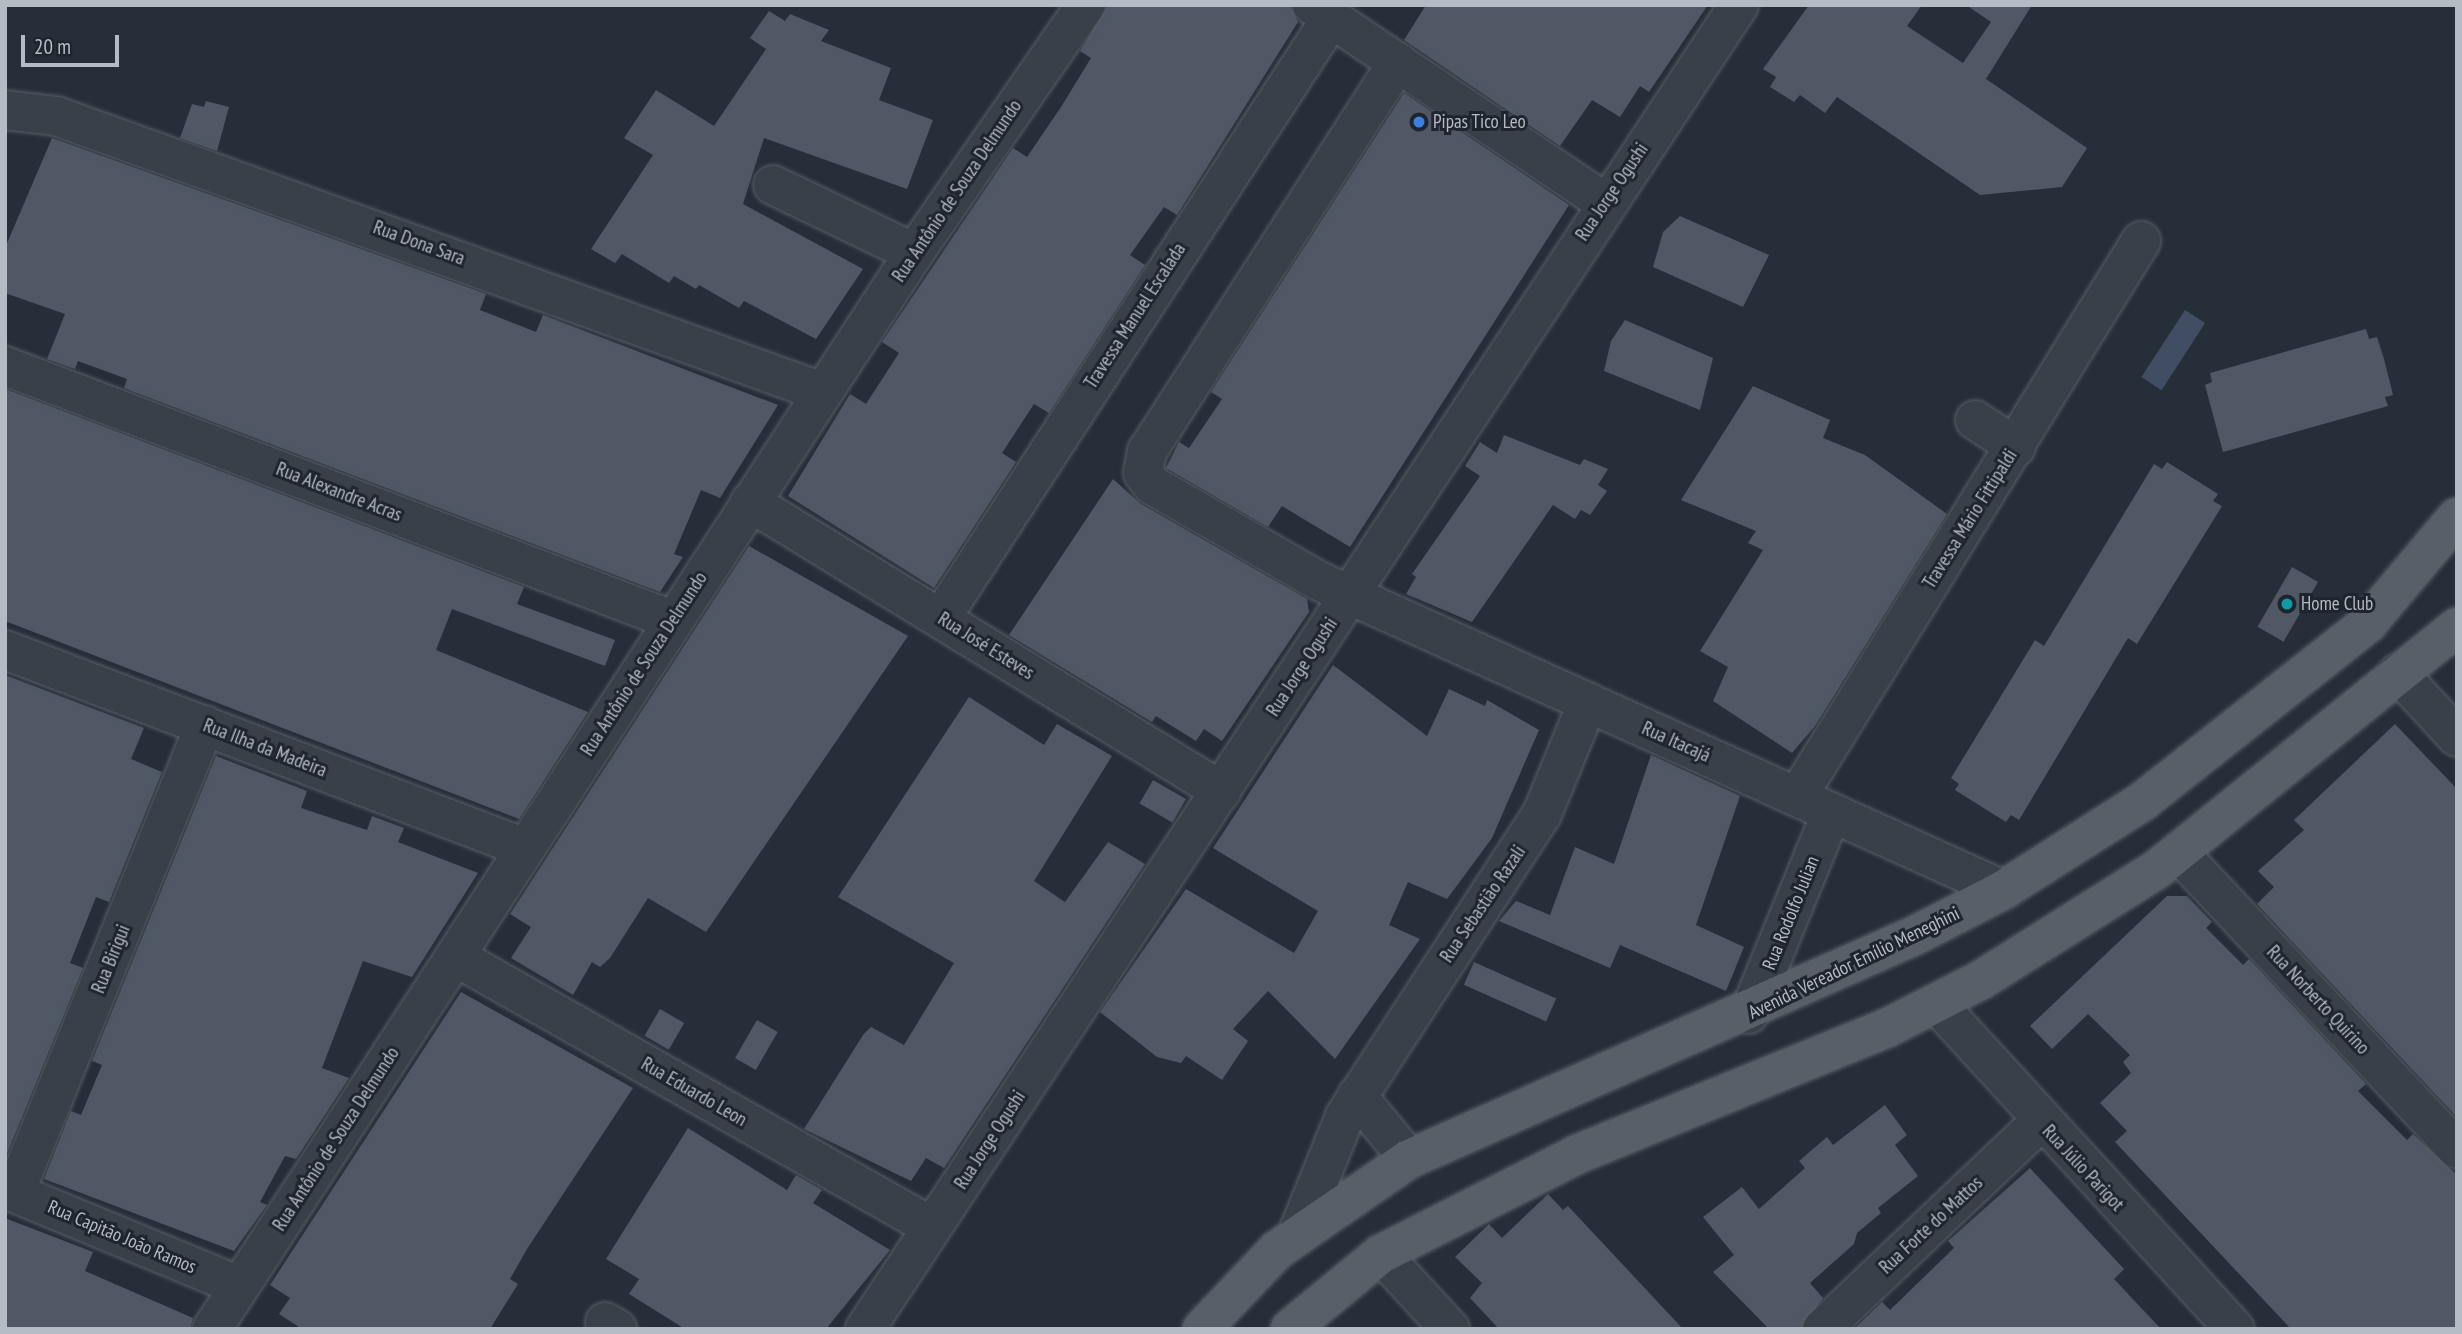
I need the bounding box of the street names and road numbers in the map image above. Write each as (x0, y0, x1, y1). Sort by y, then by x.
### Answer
street label: Rua Antônio de Souza Delmundo (887, 95, 1027, 287)
street label: Rua Jorge Ogushi (1571, 139, 1653, 245)
street label: Rua Dona Sara (370, 216, 468, 270)
street label: Travessa Manuel Escalada (1079, 239, 1191, 393)
street label: Travessa Mário Fittipaldi (1918, 445, 2022, 593)
street label: Rua Alexandre Acras (272, 457, 406, 527)
street label: Rua Antônio de Souza Delmundo (576, 568, 712, 760)
street label: Rua José Esteves (934, 607, 1038, 685)
street label: Rua Jorge Ogushi (1262, 613, 1342, 721)
street label: Rua Ilha da Madeira (200, 714, 330, 782)
street label: Rua Itacajá (1638, 717, 1714, 767)
street label: Rua Sebastião Razali (1435, 841, 1531, 967)
street label: Rua Rodolfo Julian (1758, 853, 1824, 973)
street label: Avenida Vereador Emílio Meneghini (1744, 902, 1964, 1024)
street label: Rua Birigui (87, 921, 135, 997)
street label: Rua Norberto Quirino (2262, 941, 2374, 1059)
street label: Rua Antônio de Souza Delmundo (268, 1043, 404, 1235)
street label: Rua Eduardo Leon (637, 1053, 751, 1131)
street label: Rua Jorge Ogushi (950, 1086, 1030, 1194)
street label: Rua Júlio Parigot (2037, 1120, 2129, 1216)
street label: Rua Forte do Mattos (1875, 1171, 1987, 1279)
street label: Rua Capitão João Ramos (44, 1195, 200, 1279)

